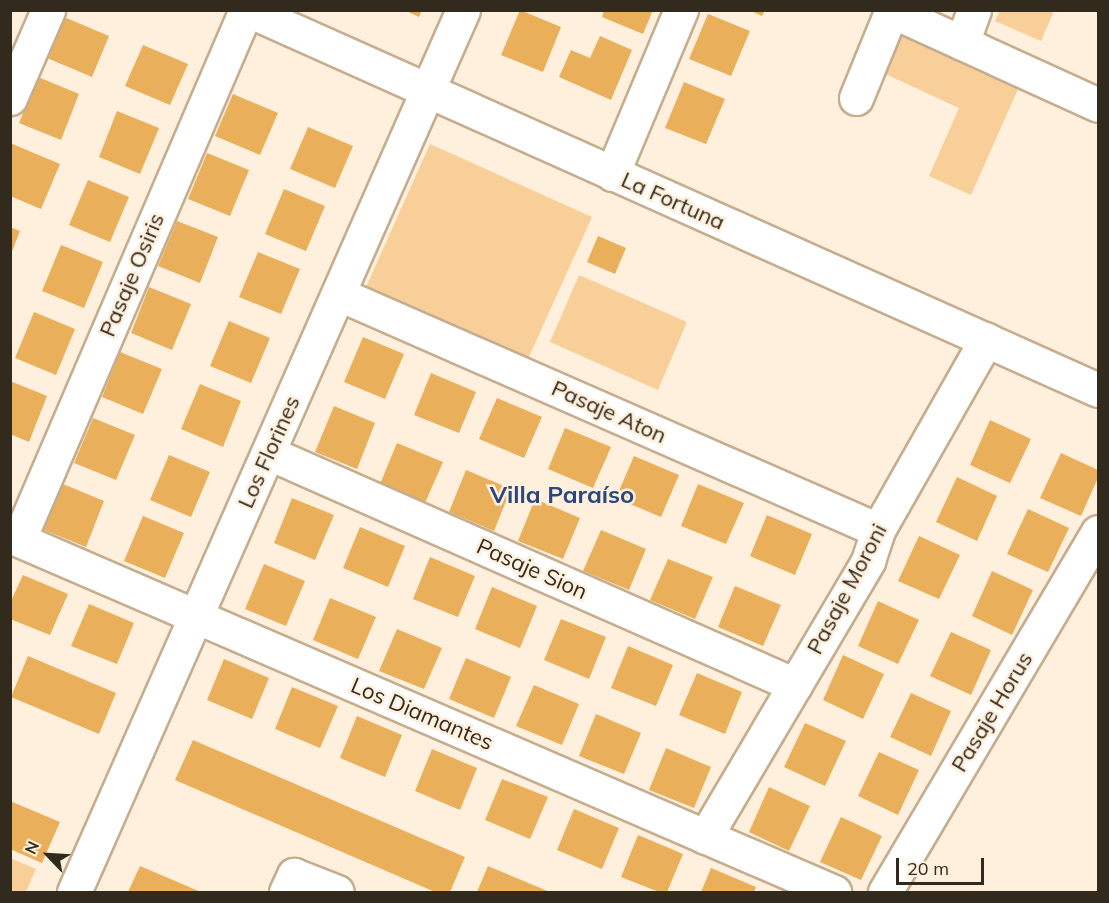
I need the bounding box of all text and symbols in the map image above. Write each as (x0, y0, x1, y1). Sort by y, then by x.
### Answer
street label: La Fortuna (617, 166, 729, 236)
street label: Pasaje Osiris (94, 209, 170, 341)
street label: Pasaje Aton (547, 375, 671, 449)
street label: Los Florines (232, 392, 306, 512)
district label: Villa Paraíso (490, 481, 634, 509)
street label: Pasaje Moroni (802, 519, 892, 659)
street label: Pasaje Sion (473, 533, 591, 605)
street label: Pasaje Horus (946, 647, 1038, 777)
street label: Los Diamantes (347, 672, 497, 756)
north arrow (18, 825, 78, 885)
text: N (20, 838, 43, 857)
scale bar (899, 846, 988, 884)
text: 20 m (907, 857, 949, 880)

